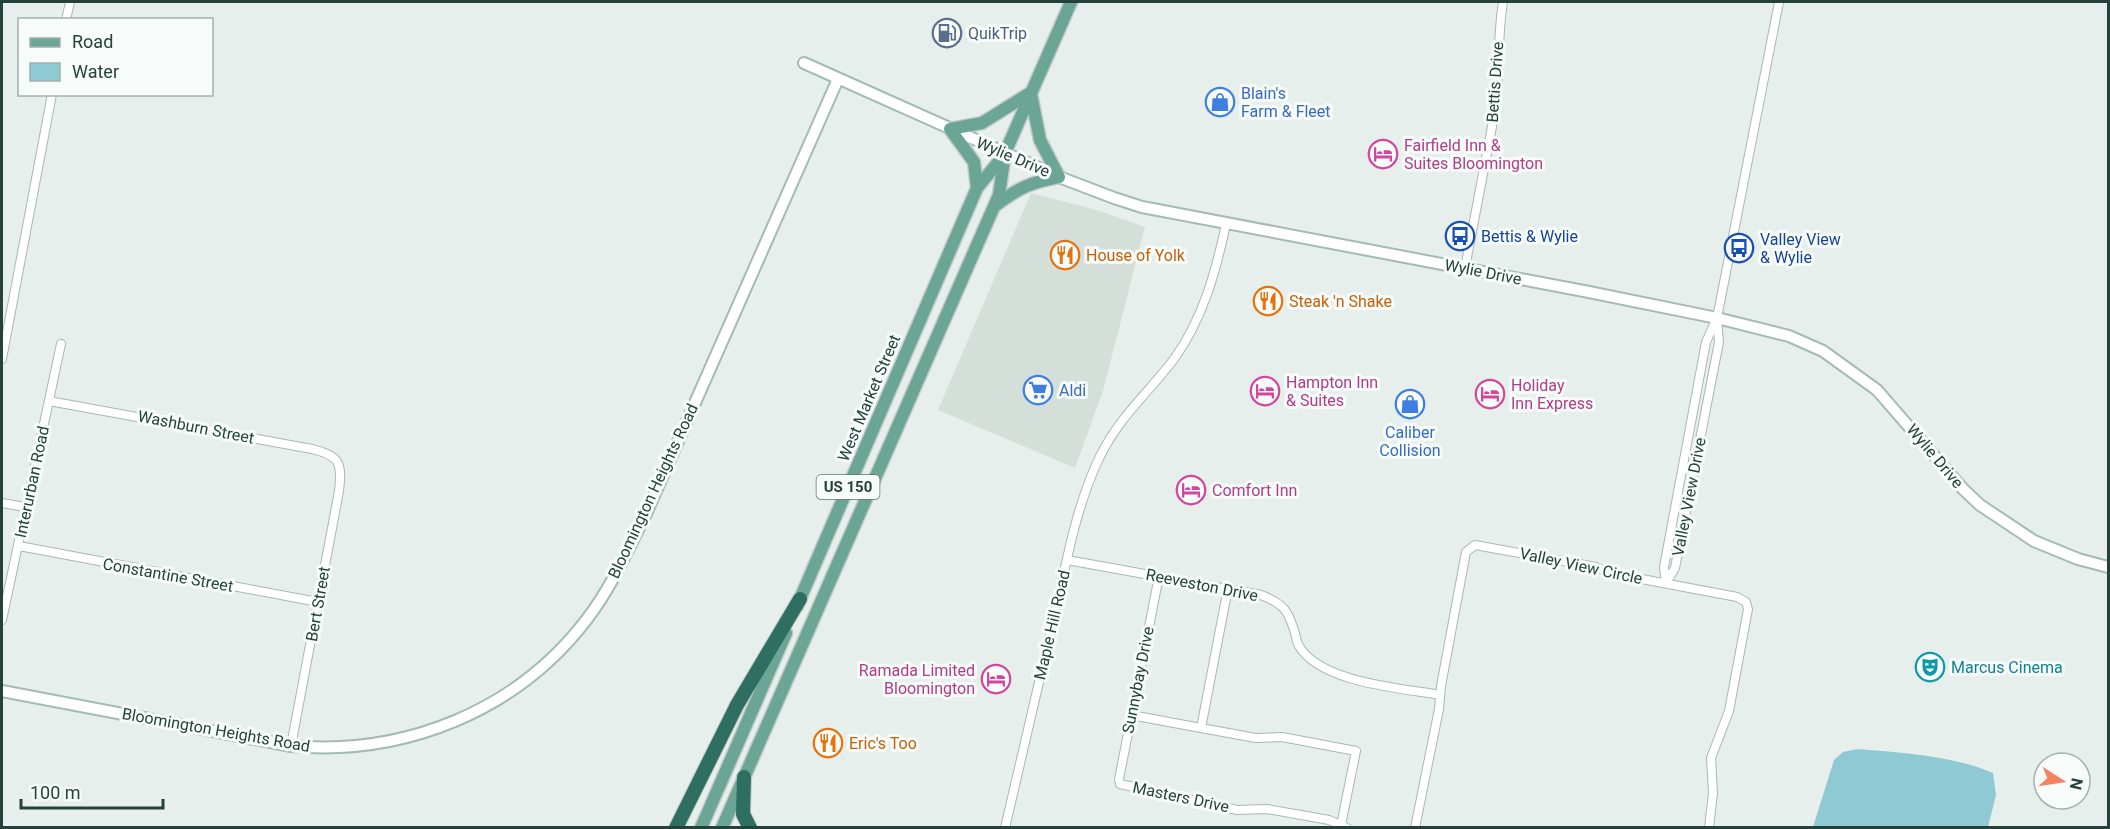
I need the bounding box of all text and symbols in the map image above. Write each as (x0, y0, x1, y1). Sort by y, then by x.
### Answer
fuel station icon: QuikTrip (931, 17, 963, 49)
legend (18, 18, 213, 96)
place label: QuikTrip (968, 24, 1027, 43)
text: Road (72, 31, 113, 52)
street label: Bettis Drive (1483, 41, 1507, 123)
text: Water (72, 61, 119, 82)
place label: Blain's Farm & Fleet (1241, 84, 1331, 121)
shop icon: Blain's Farm & Fleet (1204, 86, 1236, 118)
street label: Wylie Drive (973, 133, 1053, 181)
place label: Fairfield Inn & Suites Bloomington (1404, 136, 1543, 173)
hotel icon: Fairfield Inn & Suites Bloomington (1367, 138, 1399, 170)
bus stop icon: Bettis & Wylie (1444, 220, 1476, 252)
place label: Bettis & Wylie (1481, 227, 1578, 246)
place label: Valley View & Wylie (1760, 230, 1841, 267)
bus stop icon: Valley View & Wylie (1723, 232, 1755, 264)
restaurant icon: House of Yolk (1049, 239, 1081, 271)
place label: House of Yolk (1086, 246, 1186, 265)
street label: Wylie Drive (1443, 255, 1523, 289)
restaurant icon: Steak 'n Shake (1252, 285, 1284, 317)
place label: Steak 'n Shake (1289, 292, 1392, 311)
street label: West Market Street (834, 332, 904, 464)
place label: Hampton Inn & Suites (1286, 373, 1378, 410)
supermarket icon: Aldi (1022, 374, 1054, 406)
hotel icon: Hampton Inn & Suites (1249, 375, 1281, 407)
place label: Holiday Inn Express (1511, 376, 1593, 413)
hotel icon: Holiday Inn Express (1474, 378, 1506, 410)
place label: Aldi (1059, 381, 1086, 400)
shop icon: Caliber Collision (1394, 388, 1426, 420)
street label: Bloomington Heights Road (604, 401, 702, 581)
street label: Washburn Street (136, 406, 256, 448)
street label: Wylie Drive (1903, 420, 1967, 492)
place label: Caliber Collision (1379, 423, 1441, 460)
street label: Interurban Road (11, 424, 53, 540)
street label: Valley View Drive (1668, 436, 1710, 558)
hotel icon: Comfort Inn (1175, 474, 1207, 506)
road number: US 150 (816, 475, 880, 499)
place label: Comfort Inn (1212, 481, 1297, 500)
street label: Valley View Circle (1518, 544, 1644, 588)
street label: Constantine Street (101, 554, 235, 596)
street label: Bert Street (302, 565, 334, 643)
street label: Reeveston Drive (1144, 565, 1260, 605)
street label: Maple Hill Road (1030, 568, 1074, 682)
street label: Sunnybay Drive (1118, 625, 1158, 735)
theatre icon: Marcus Cinema (1914, 651, 1946, 683)
place label: Marcus Cinema (1951, 658, 2063, 677)
place label: Ramada Limited Bloomington (859, 661, 975, 698)
hotel icon: Ramada Limited Bloomington (980, 663, 1012, 695)
street label: Bloomington Heights Road (120, 704, 312, 756)
restaurant icon: Eric's Too (812, 727, 844, 759)
place label: Eric's Too (849, 734, 917, 753)
north arrow (2032, 751, 2092, 811)
scale bar (21, 772, 164, 810)
street label: Masters Drive (1131, 777, 1231, 817)
text: N (2066, 777, 2087, 792)
text: 100 m (30, 782, 81, 803)

